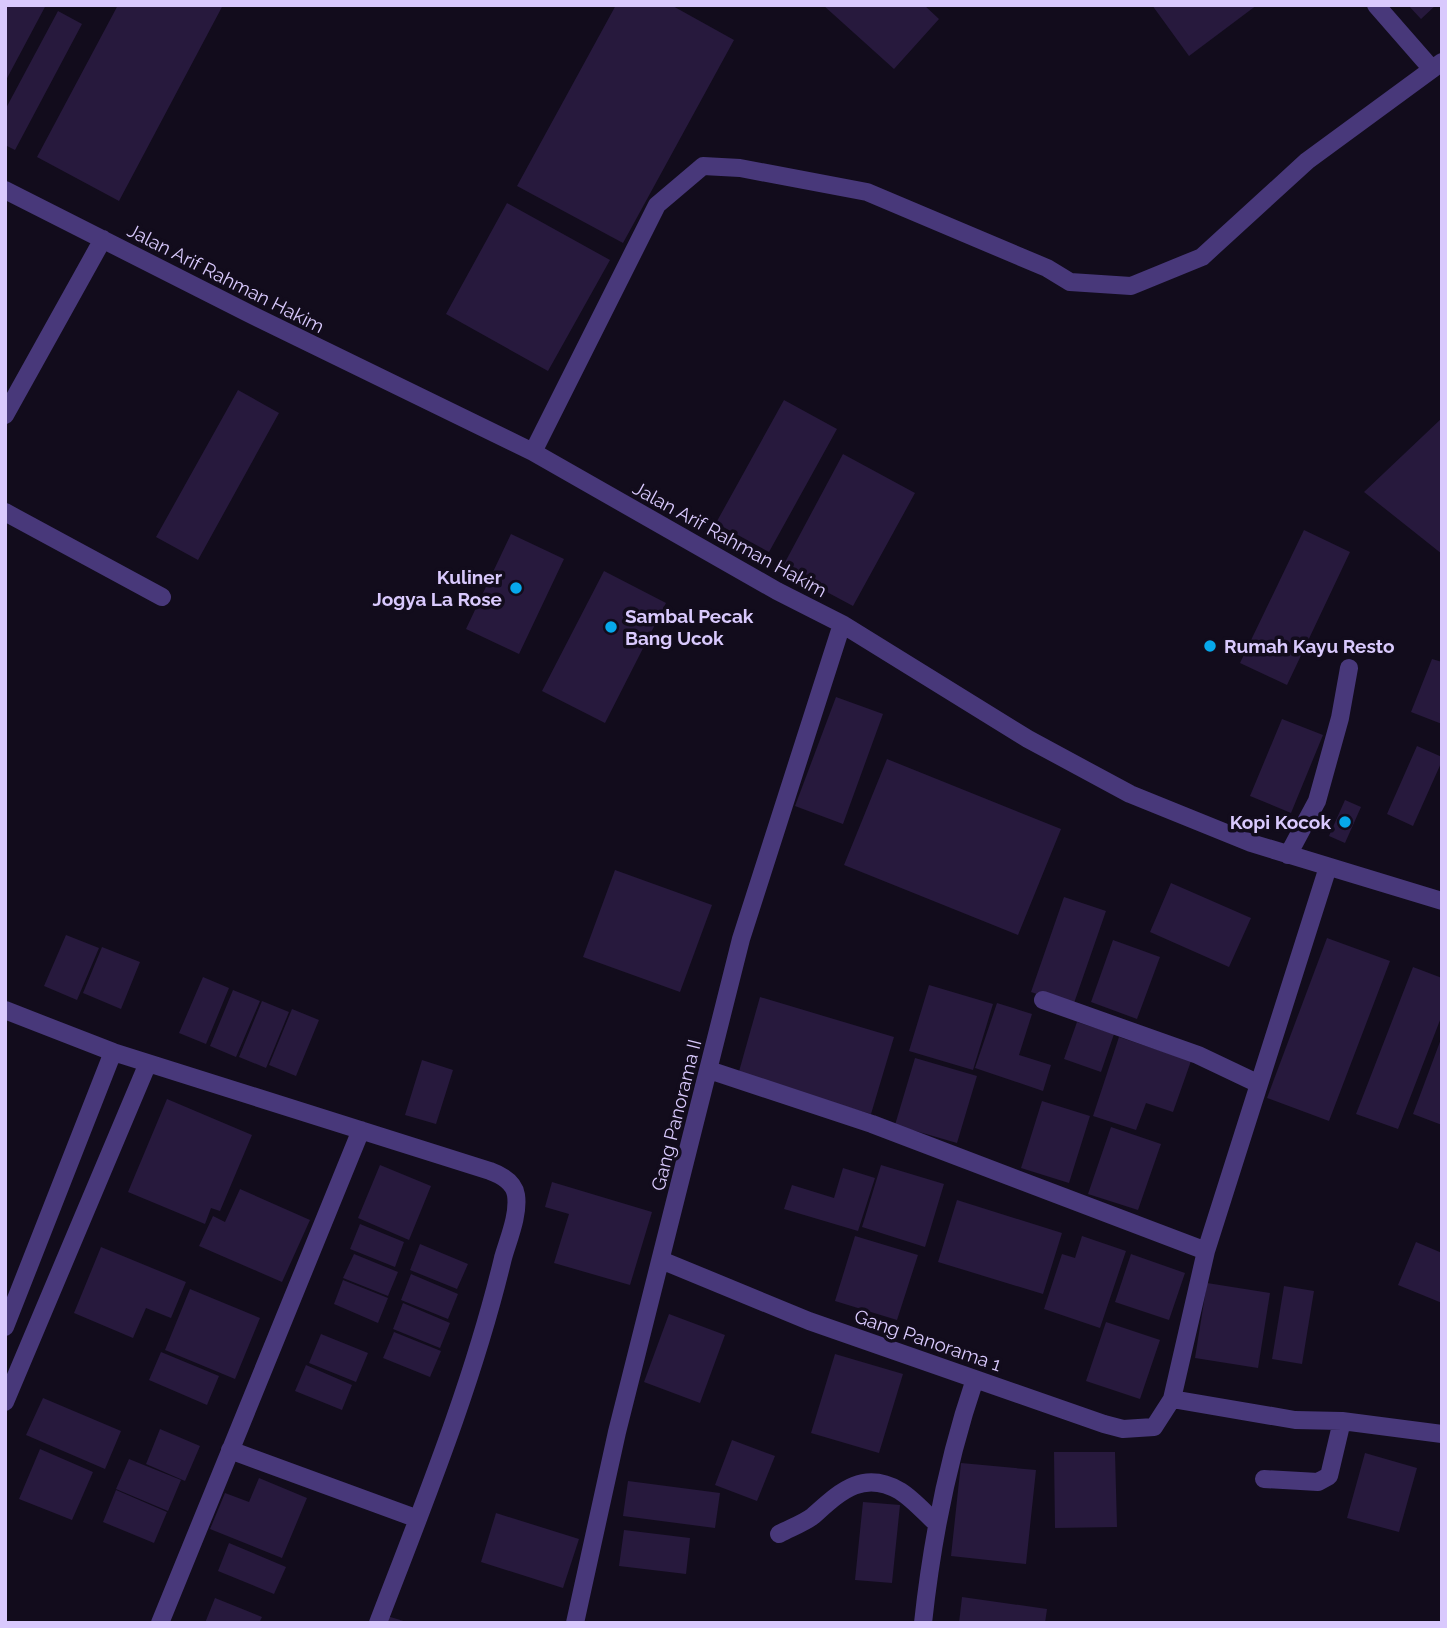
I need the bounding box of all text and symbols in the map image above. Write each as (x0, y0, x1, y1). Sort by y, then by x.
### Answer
street label: Jalan Arif Rahman Hakim (124, 219, 328, 337)
street label: Jalan Arif Rahman Hakim (629, 477, 831, 601)
place label: Kuliner Jogya La Rose (372, 566, 503, 610)
marker: Kuliner Jogya La Rose (508, 580, 524, 596)
place label: Sambal Pecak Bang Ucok (625, 605, 754, 649)
marker: Sambal Pecak Bang Ucok (603, 619, 619, 635)
place label: Rumah Kayu Resto (1224, 635, 1394, 657)
marker: Rumah Kayu Resto (1202, 638, 1218, 654)
place label: Kopi Kocok (1230, 811, 1331, 833)
marker: Kopi Kocok (1337, 814, 1353, 830)
street label: Gang Panorama II (647, 1037, 705, 1193)
street label: Gang Panorama 1 (852, 1305, 1004, 1375)

